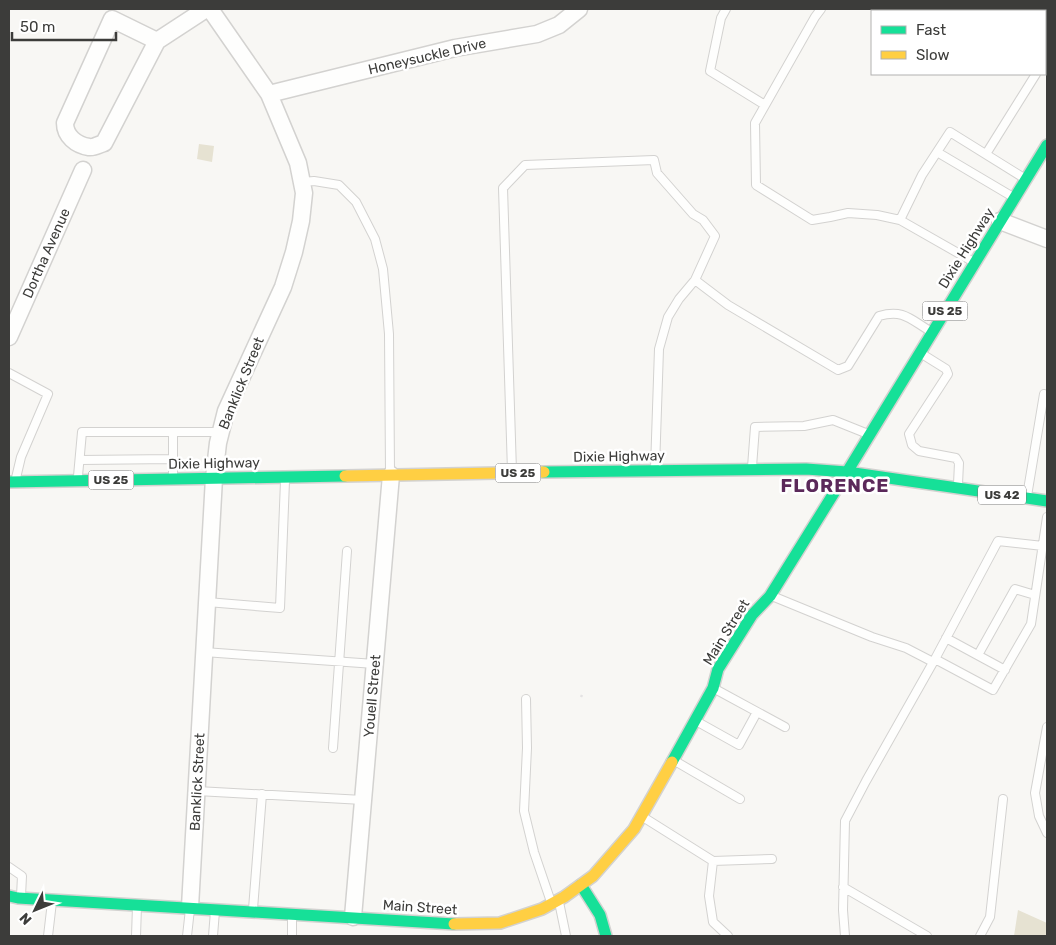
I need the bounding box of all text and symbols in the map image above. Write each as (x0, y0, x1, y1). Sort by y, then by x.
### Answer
scale bar (12, 10, 116, 42)
legend (871, 10, 1046, 75)
text: 50 m (20, 18, 55, 36)
text: Fast (916, 21, 946, 39)
street label: Honeysuckle Drive (367, 35, 488, 78)
text: Slow (916, 46, 949, 64)
street label: Dortha Avenue (19, 205, 74, 301)
street label: Dixie Highway (935, 205, 998, 292)
road number: US 25 (922, 302, 968, 321)
street label: Banklick Street (215, 334, 268, 432)
street label: Dixie Highway (573, 447, 665, 466)
street label: Dixie Highway (168, 454, 260, 473)
road number: US 25 (496, 463, 540, 482)
road number: US 25 (88, 470, 134, 490)
district label: FLORENCE (781, 474, 889, 497)
road number: US 42 (978, 486, 1026, 504)
street label: Main Street (699, 596, 754, 668)
street label: Youell Street (360, 653, 385, 738)
street label: Banklick Street (186, 732, 209, 832)
north arrow (10, 885, 60, 935)
street label: Main Street (382, 896, 458, 919)
text: N (16, 909, 36, 928)

